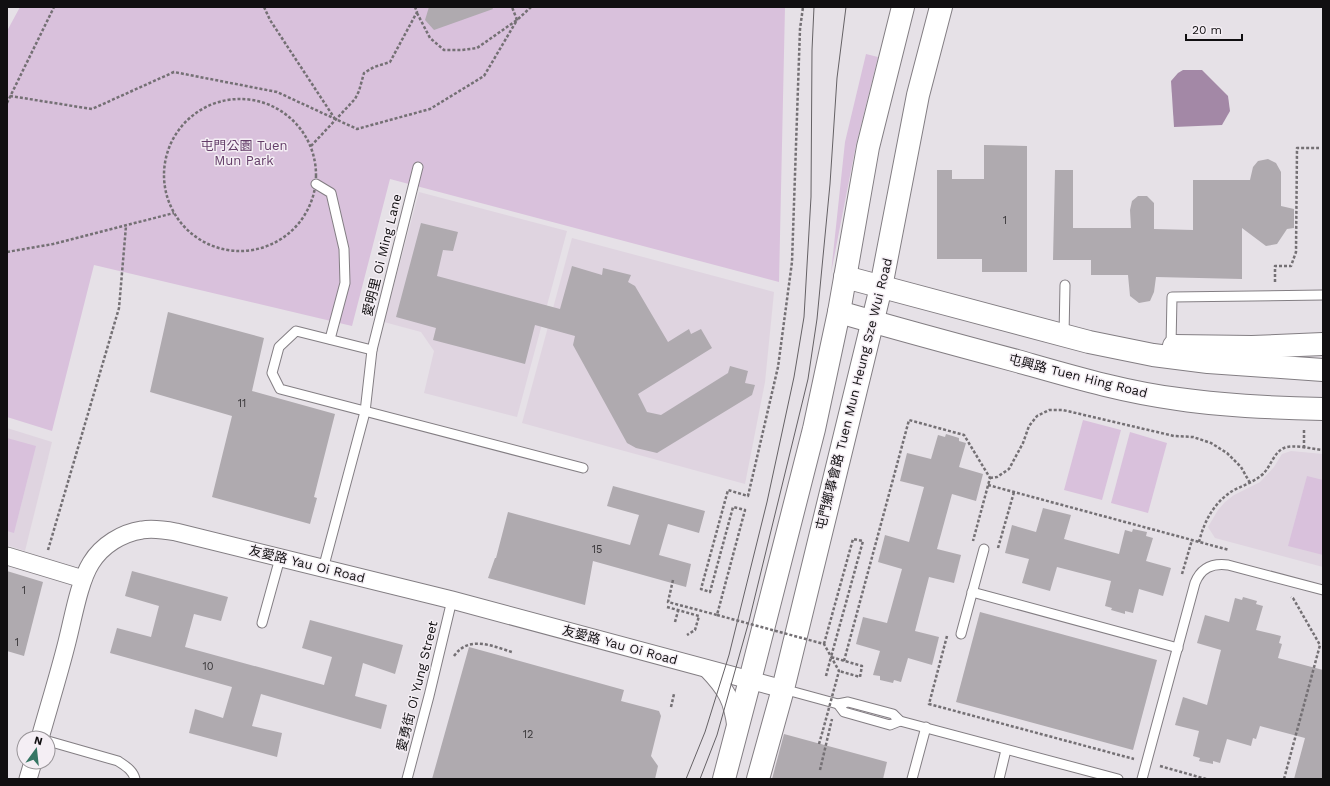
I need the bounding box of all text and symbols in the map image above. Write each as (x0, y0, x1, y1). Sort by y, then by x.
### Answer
scale bar (1186, 16, 1242, 42)
text: 20 m (1192, 23, 1222, 37)
park label: 屯門公園 Tuen Mun Park (200, 138, 288, 168)
street label: 愛明里 Oi Ming Lane (360, 192, 404, 318)
house number: 1 (1003, 214, 1007, 227)
street label: 屯門鄉事會路 Tuen Mun Heung Sze Wui Road (813, 256, 895, 532)
street label: 屯興路 Tuen Hing Road (1007, 351, 1149, 401)
house number: 11 (238, 397, 246, 410)
street label: 友愛路 Yau Oi Road (248, 542, 366, 586)
house number: 15 (592, 543, 602, 556)
house number: 1 (22, 584, 26, 597)
street label: 愛勇街 Oi Yung Street (394, 619, 441, 753)
street label: 友愛路 Yau Oi Road (561, 622, 679, 668)
house number: 1 (15, 636, 19, 649)
house number: 10 (202, 660, 214, 673)
house number: 12 (523, 728, 533, 741)
north arrow (16, 730, 56, 770)
text: N (33, 733, 44, 748)

